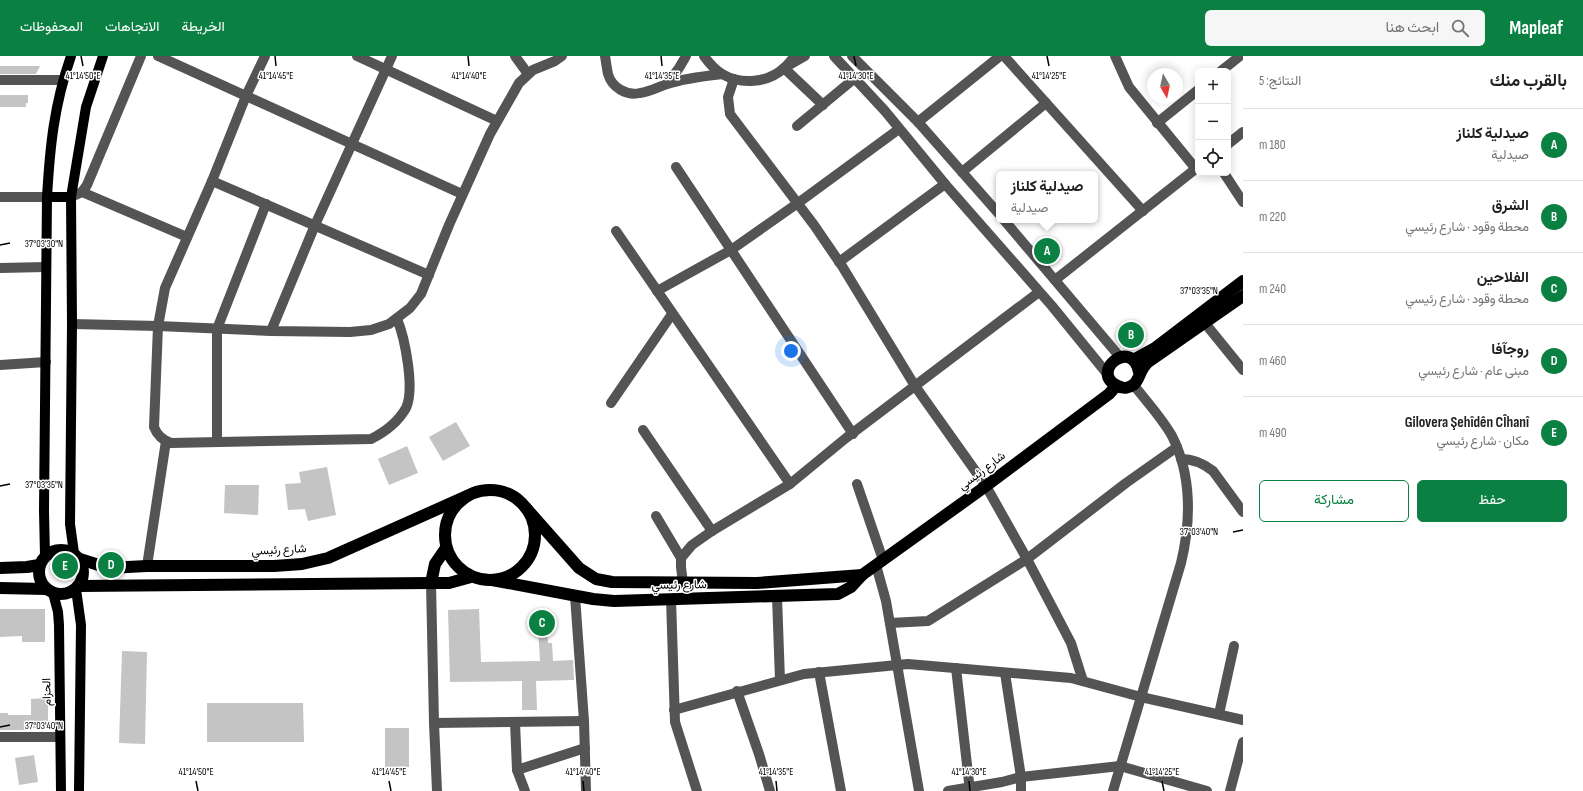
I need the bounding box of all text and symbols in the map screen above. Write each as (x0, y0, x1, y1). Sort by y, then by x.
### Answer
search box (1205, 10, 1485, 46)
icon: search (1449, 17, 1471, 39)
text: Mapleaf (1509, 17, 1563, 40)
text: المحفوظات (20, 18, 83, 35)
text: الاتجاهات (105, 18, 159, 35)
text: الخريطة (181, 18, 225, 35)
text: ابحث هنا (1385, 18, 1439, 37)
north arrow (1147, 68, 1183, 104)
map controls (1195, 68, 1231, 176)
button: + (1195, 68, 1231, 104)
text: 41°14'50"E (66, 70, 101, 82)
text: 41°14'45"E (259, 70, 293, 82)
text: 41°14'40"E (451, 70, 487, 82)
text: 41°14'35"E (645, 70, 679, 82)
text: 41°14'30"E (838, 70, 874, 82)
text: 41°14'25"E (1032, 70, 1066, 82)
text: بالقرب منك (1490, 71, 1567, 91)
text: النتائج: 5 (1259, 73, 1301, 89)
button: − (1195, 104, 1231, 140)
text: صيدلية كلناز (1456, 124, 1529, 143)
text: 180 m (1259, 137, 1285, 153)
text: A (1551, 137, 1557, 153)
button: locate (1195, 140, 1231, 176)
text: صيدلية (1491, 147, 1529, 163)
popup (996, 171, 1098, 223)
text: صيدلية كلناز (1011, 177, 1083, 196)
text: الشرق (1492, 196, 1529, 215)
text: صيدلية (1011, 200, 1048, 216)
text: 220 m (1259, 209, 1286, 225)
text: B (1551, 209, 1557, 225)
text: محطة وقود · شارع رئيسي (1405, 219, 1529, 235)
pin: A (1034, 236, 1060, 266)
text: 37°03'30"N (25, 238, 63, 250)
text: الفلاحين (1477, 268, 1529, 287)
text: 240 m (1259, 281, 1286, 297)
text: C (1551, 281, 1557, 297)
text: 37°03'35"N (1180, 285, 1218, 297)
text: محطة وقود · شارع رئيسي (1405, 291, 1529, 307)
pin: B (1118, 320, 1144, 350)
text: روجآفا (1491, 340, 1529, 359)
your location (781, 341, 801, 361)
text: 460 m (1259, 353, 1286, 369)
text: D (1551, 353, 1557, 369)
text: مبنى عام · شارع رئيسي (1418, 363, 1529, 379)
text: Gilovera Şehîdên CÎhanî (1405, 413, 1529, 432)
text: 490 m (1259, 425, 1286, 441)
text: E (1551, 425, 1557, 441)
text: مكان · شارع رئيسي (1437, 433, 1529, 449)
street label: شارع رئيسي (955, 448, 1010, 495)
text: 37°03'35"N (25, 479, 63, 491)
button: مشاركة (1259, 480, 1409, 522)
button: حفظ (1417, 480, 1567, 522)
text: 37°03'40"N (1180, 526, 1218, 538)
street label: شارع رئيسي (251, 541, 307, 561)
pin: D (98, 550, 124, 580)
pin: E (52, 551, 78, 581)
street label: شارع رئيسي (651, 577, 707, 595)
pin: C (529, 608, 555, 638)
street label: الحزام (39, 678, 55, 706)
text: 37°03'40"N (25, 720, 63, 732)
text: 41°14'50"E (179, 766, 214, 778)
text: 41°14'45"E (372, 766, 406, 778)
text: 41°14'40"E (565, 766, 601, 778)
text: 41°14'35"E (759, 766, 793, 778)
text: 41°14'30"E (951, 766, 987, 778)
text: 41°14'25"E (1145, 766, 1179, 778)

